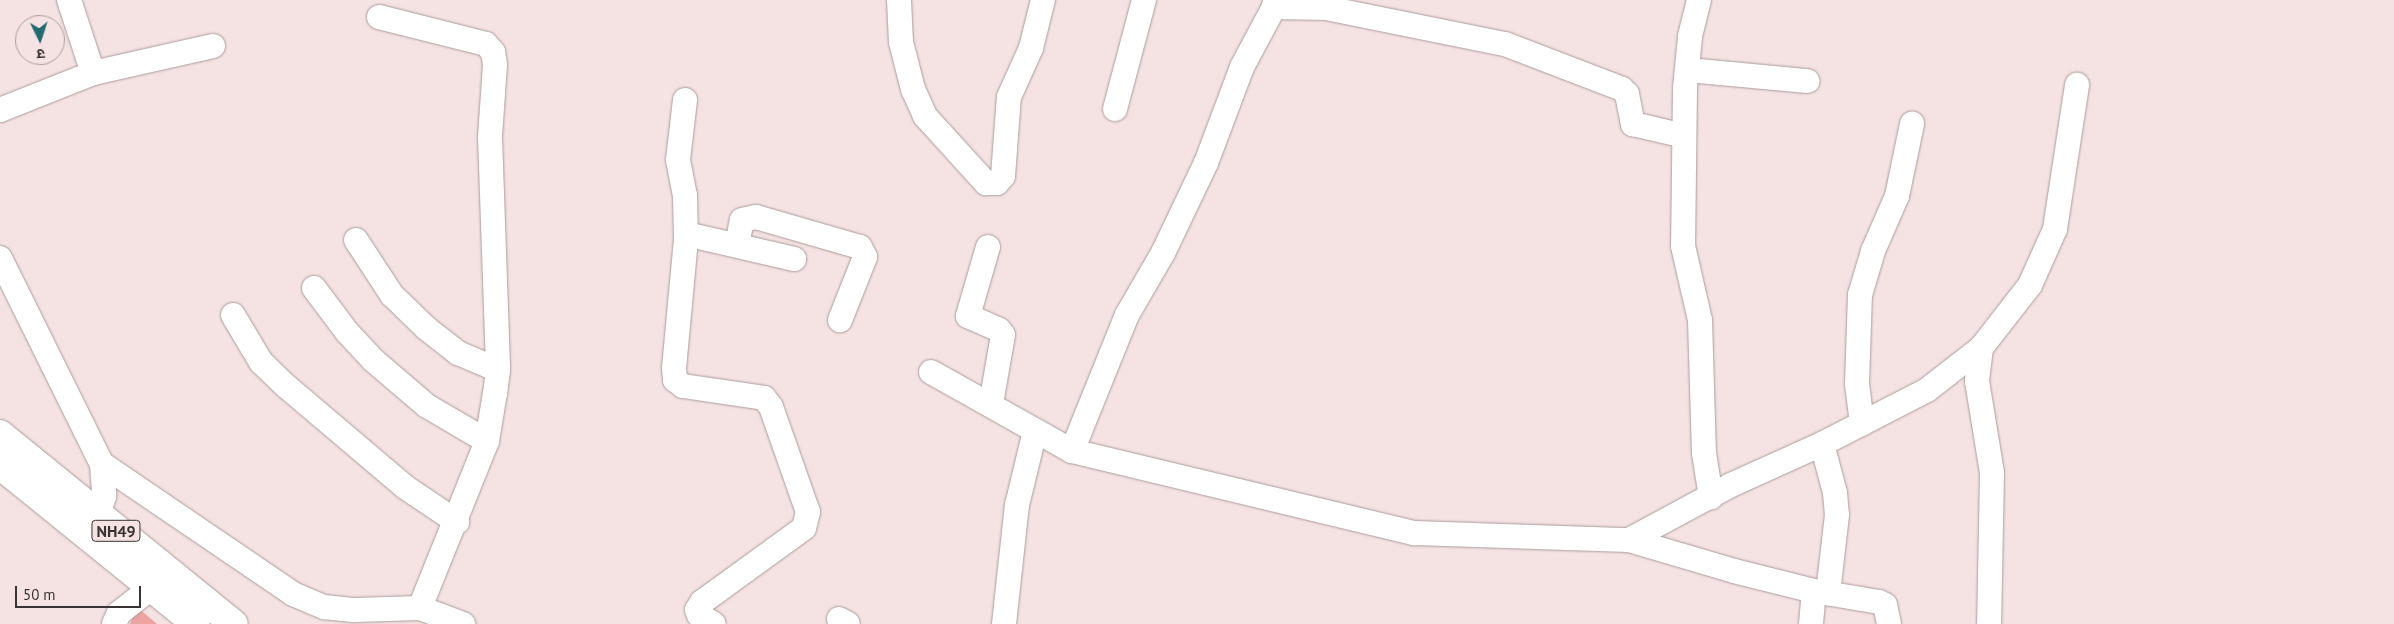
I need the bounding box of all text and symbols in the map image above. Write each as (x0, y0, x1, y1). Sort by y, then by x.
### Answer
north arrow (15, 15, 65, 65)
text: उ (36, 45, 46, 63)
road number: NH49 (91, 518, 141, 544)
scale bar (18, 576, 144, 608)
text: 50 m (23, 585, 56, 604)

